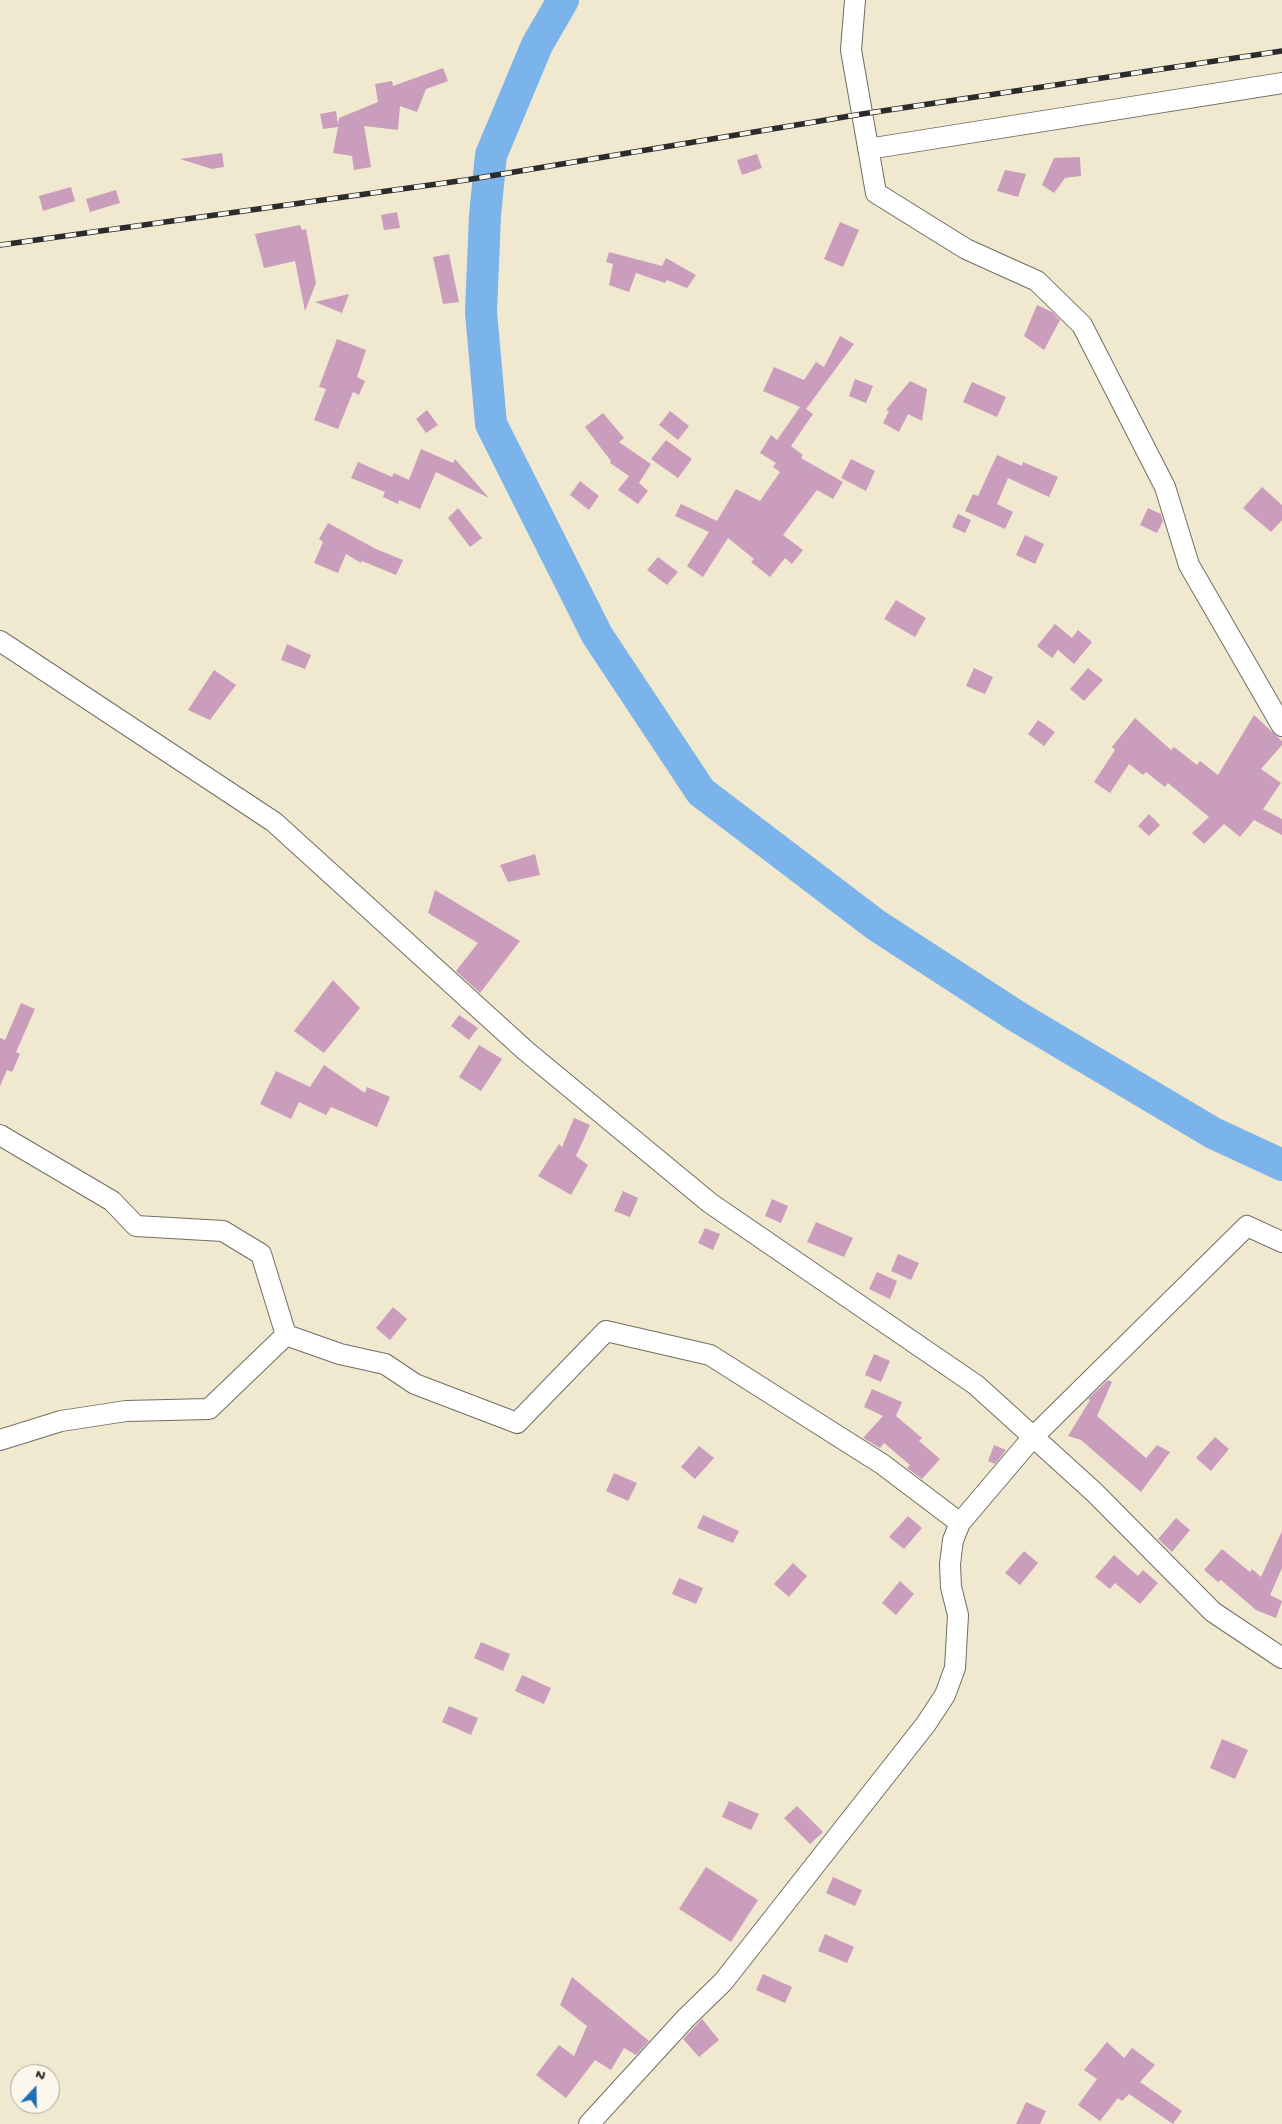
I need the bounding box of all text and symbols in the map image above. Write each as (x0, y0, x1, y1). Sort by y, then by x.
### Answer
north arrow (10, 2064, 60, 2114)
text: N (33, 2066, 48, 2085)

